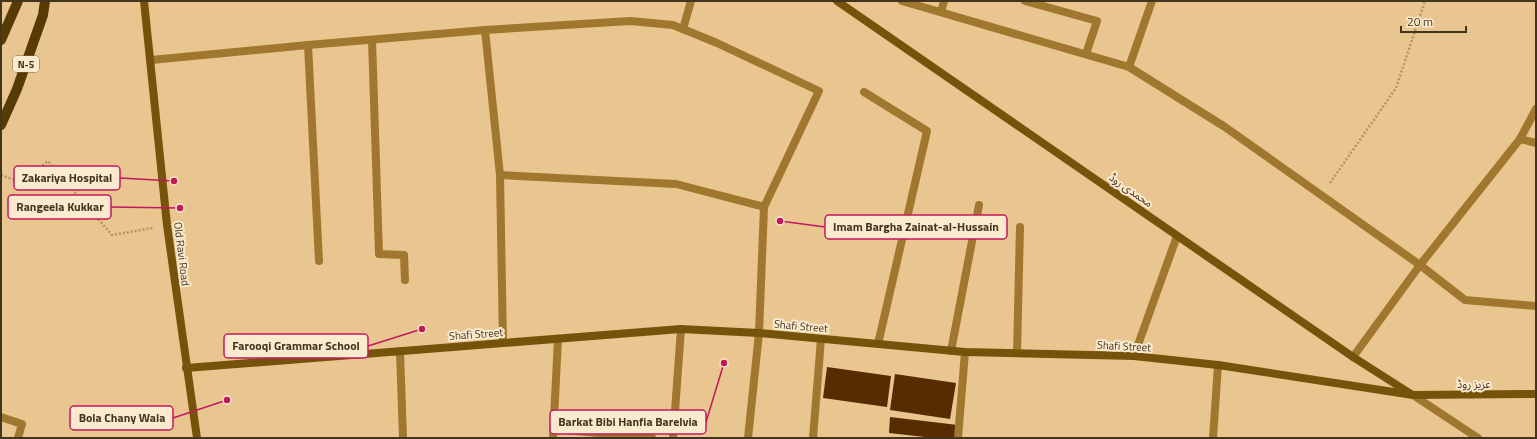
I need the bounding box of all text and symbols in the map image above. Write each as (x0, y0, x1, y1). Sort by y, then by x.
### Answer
scale bar (1401, 8, 1466, 34)
text: 20 m (1407, 12, 1433, 31)
road number: N-5 (13, 56, 39, 72)
callout: Zakariya Hospital (14, 166, 120, 190)
text: Zakariya Hospital (22, 168, 112, 187)
street label: محمدی روڈ (1106, 169, 1156, 211)
callout: Rangeela Kukkar (8, 195, 111, 219)
text: Rangeela Kukkar (16, 197, 104, 216)
callout: Imam Bargha Zainat-al-Hussain (825, 215, 1007, 239)
text: Imam Bargha Zainat-al-Hussain (833, 217, 999, 236)
street label: Old Ravi Road (170, 221, 194, 287)
street label: Shafi Street (773, 316, 829, 336)
street label: Shafi Street (448, 324, 504, 344)
callout: Farooqi Grammar School (224, 334, 368, 358)
text: Farooqi Grammar School (232, 336, 360, 355)
street label: Shafi Street (1097, 337, 1152, 355)
street label: عزیز روڈ (1457, 376, 1491, 392)
callout: Bola Chany Wala (70, 406, 173, 430)
text: Bola Chany Wala (79, 408, 165, 427)
callout: Barkat Bibi Hanfia Barelvia (550, 410, 706, 434)
text: Barkat Bibi Hanfia Barelvia (558, 412, 698, 431)

